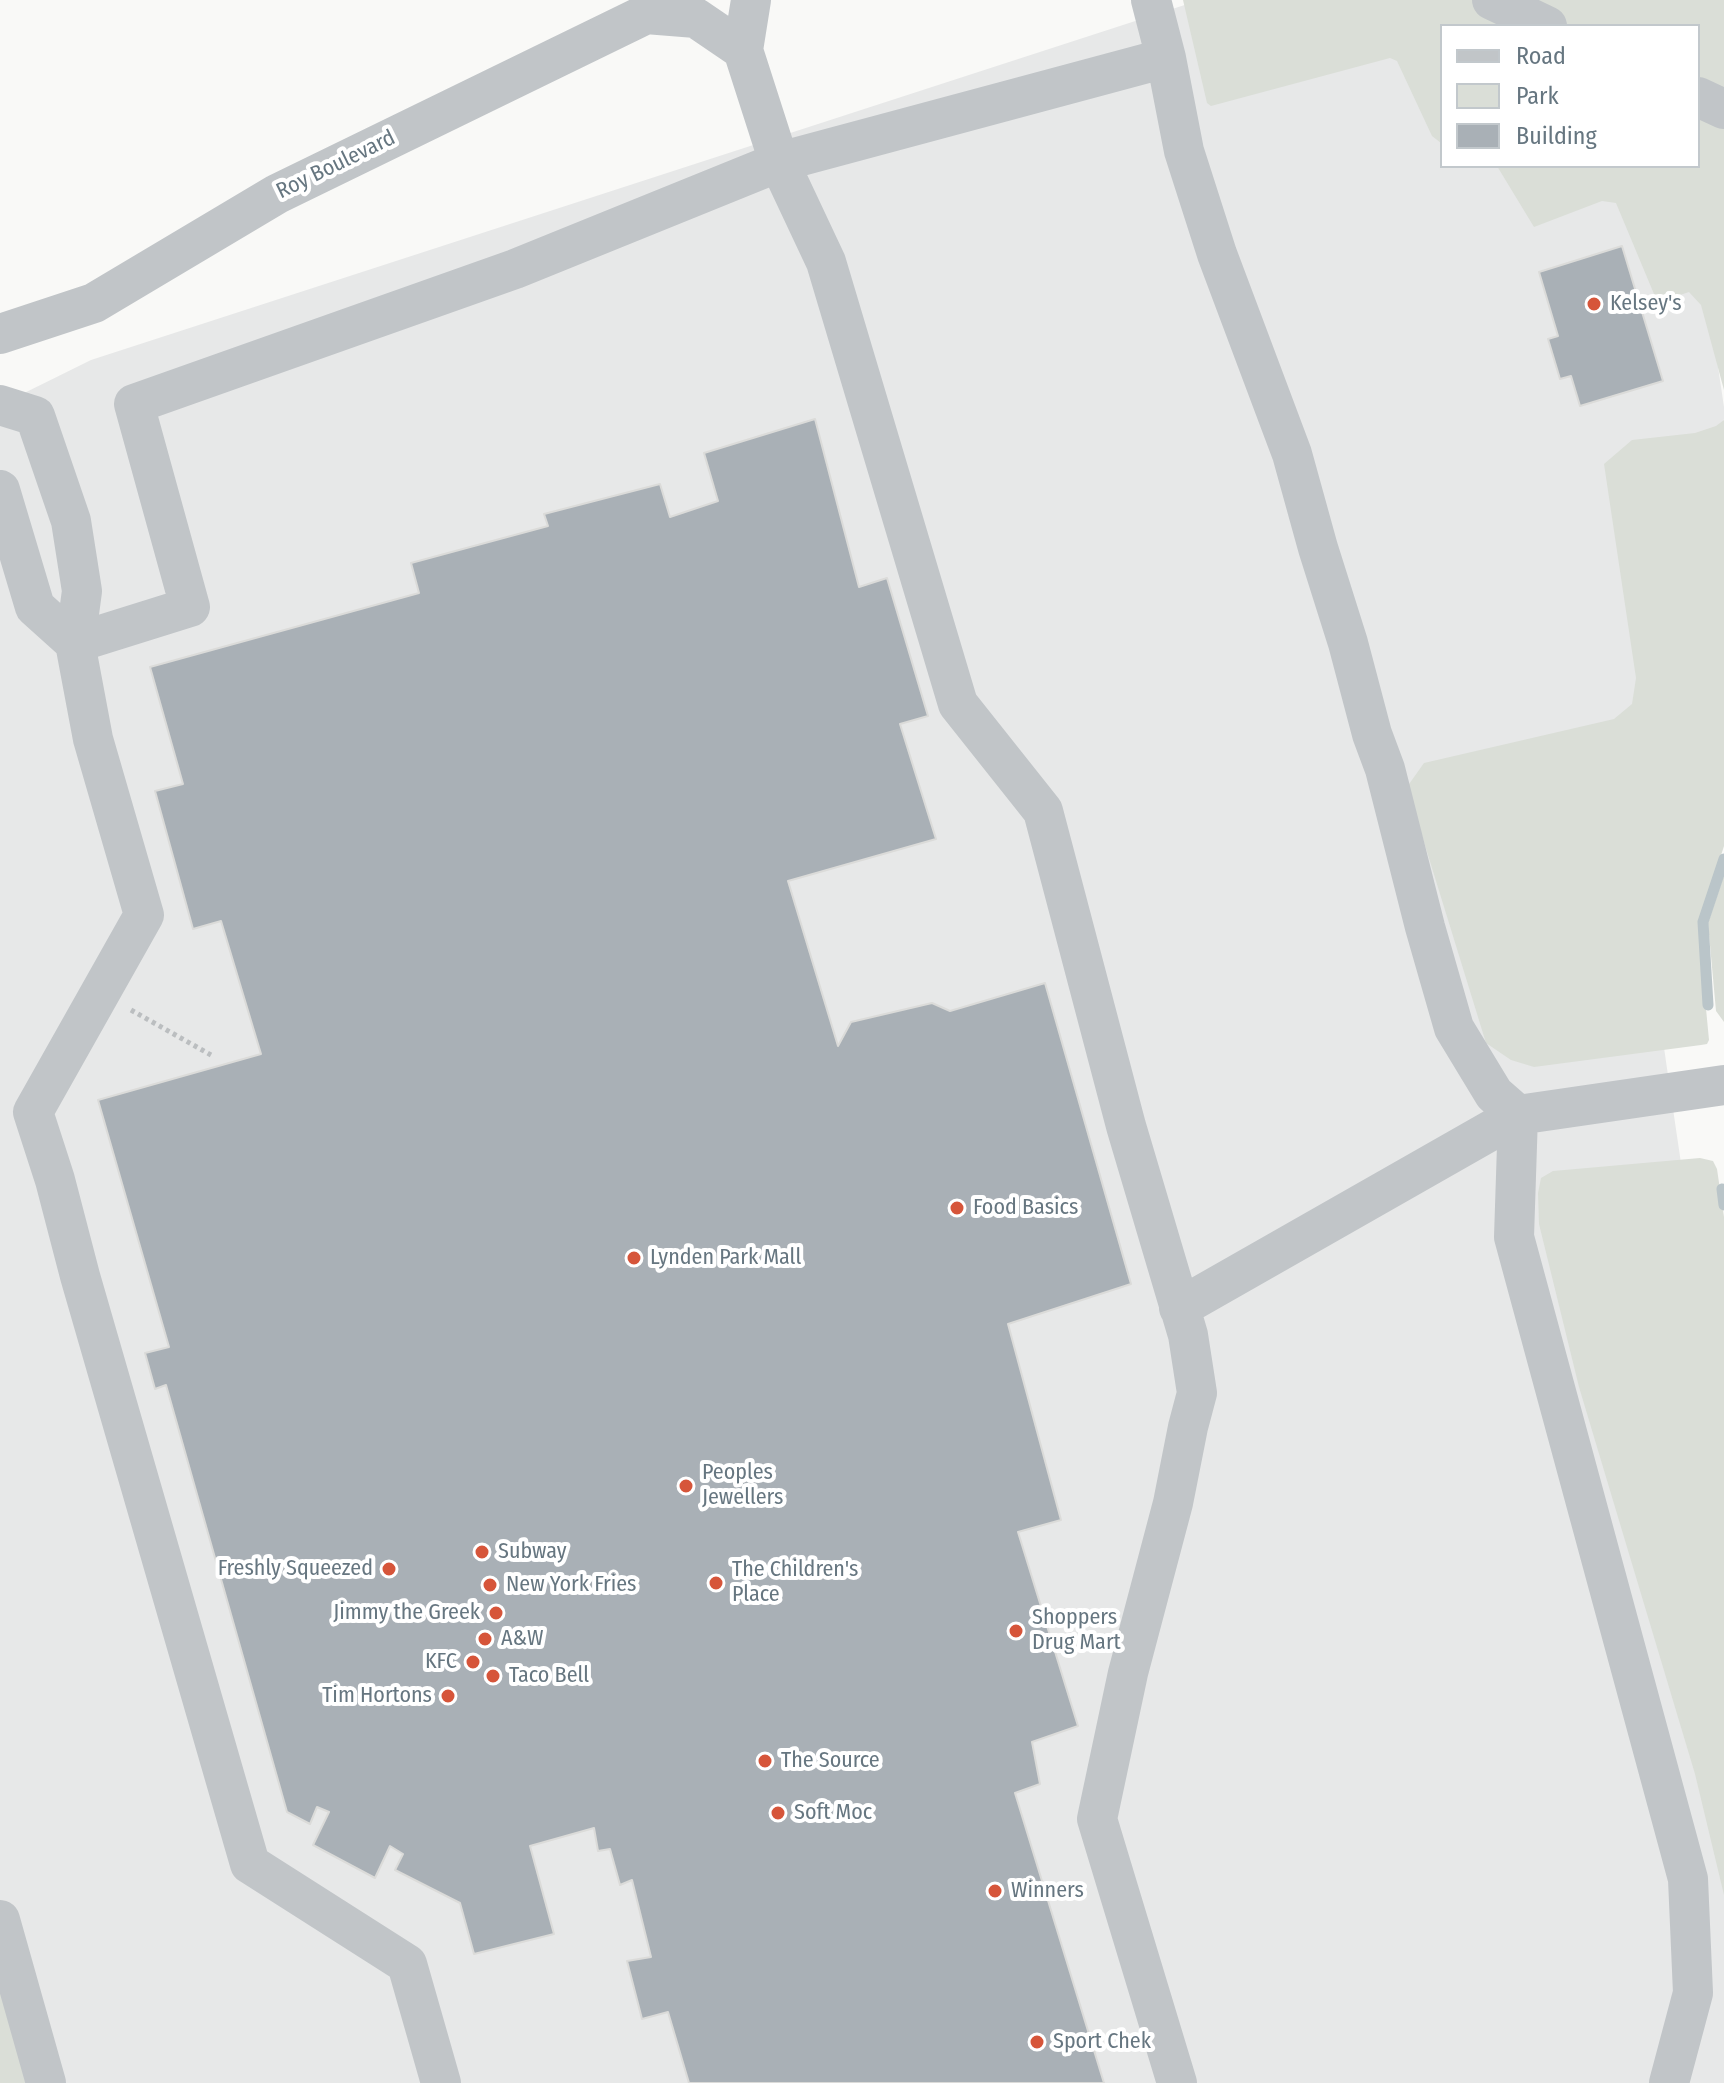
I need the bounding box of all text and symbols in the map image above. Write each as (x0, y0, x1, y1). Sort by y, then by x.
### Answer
legend (1440, 24, 1700, 168)
text: Road (1516, 42, 1566, 70)
text: Park (1516, 82, 1559, 110)
text: Building (1516, 122, 1597, 150)
street label: Roy Boulevard (272, 125, 400, 205)
place label: Kelsey's (1610, 291, 1682, 317)
marker: Kelsey's (1585, 295, 1603, 313)
place label: Food Basics (973, 1195, 1078, 1221)
marker: Food Basics (948, 1199, 966, 1217)
place label: Lynden Park Mall (650, 1245, 801, 1271)
marker: Lynden Park Mall (625, 1249, 643, 1267)
place label: Peoples Jewellers (702, 1460, 783, 1512)
marker: Peoples Jewellers (677, 1477, 695, 1495)
place label: Subway (498, 1539, 567, 1565)
marker: Subway (473, 1543, 491, 1561)
place label: Freshly Squeezed (218, 1556, 373, 1582)
place label: The Children's Place (732, 1557, 858, 1608)
marker: Freshly Squeezed (380, 1560, 398, 1578)
place label: New York Fries (506, 1572, 636, 1598)
marker: The Children's Place (707, 1574, 725, 1592)
marker: New York Fries (481, 1576, 499, 1594)
place label: Jimmy the Greek (333, 1600, 480, 1626)
marker: Jimmy the Greek (487, 1604, 505, 1622)
place label: Shoppers Drug Mart (1032, 1605, 1121, 1656)
marker: Shoppers Drug Mart (1007, 1622, 1025, 1640)
place label: A&W (501, 1626, 543, 1652)
marker: A&W (476, 1630, 494, 1648)
place label: KFC (425, 1649, 457, 1675)
marker: KFC (464, 1653, 482, 1671)
place label: Taco Bell (509, 1663, 589, 1689)
marker: Taco Bell (484, 1667, 502, 1685)
place label: Tim Hortons (322, 1683, 432, 1709)
marker: Tim Hortons (439, 1687, 457, 1705)
place label: The Source (781, 1748, 880, 1774)
marker: The Source (756, 1752, 774, 1770)
place label: Soft Moc (794, 1800, 872, 1826)
marker: Soft Moc (769, 1804, 787, 1822)
place label: Winners (1011, 1878, 1084, 1904)
marker: Winners (986, 1882, 1004, 1900)
place label: Sport Chek (1053, 2029, 1151, 2055)
marker: Sport Chek (1028, 2033, 1046, 2051)

